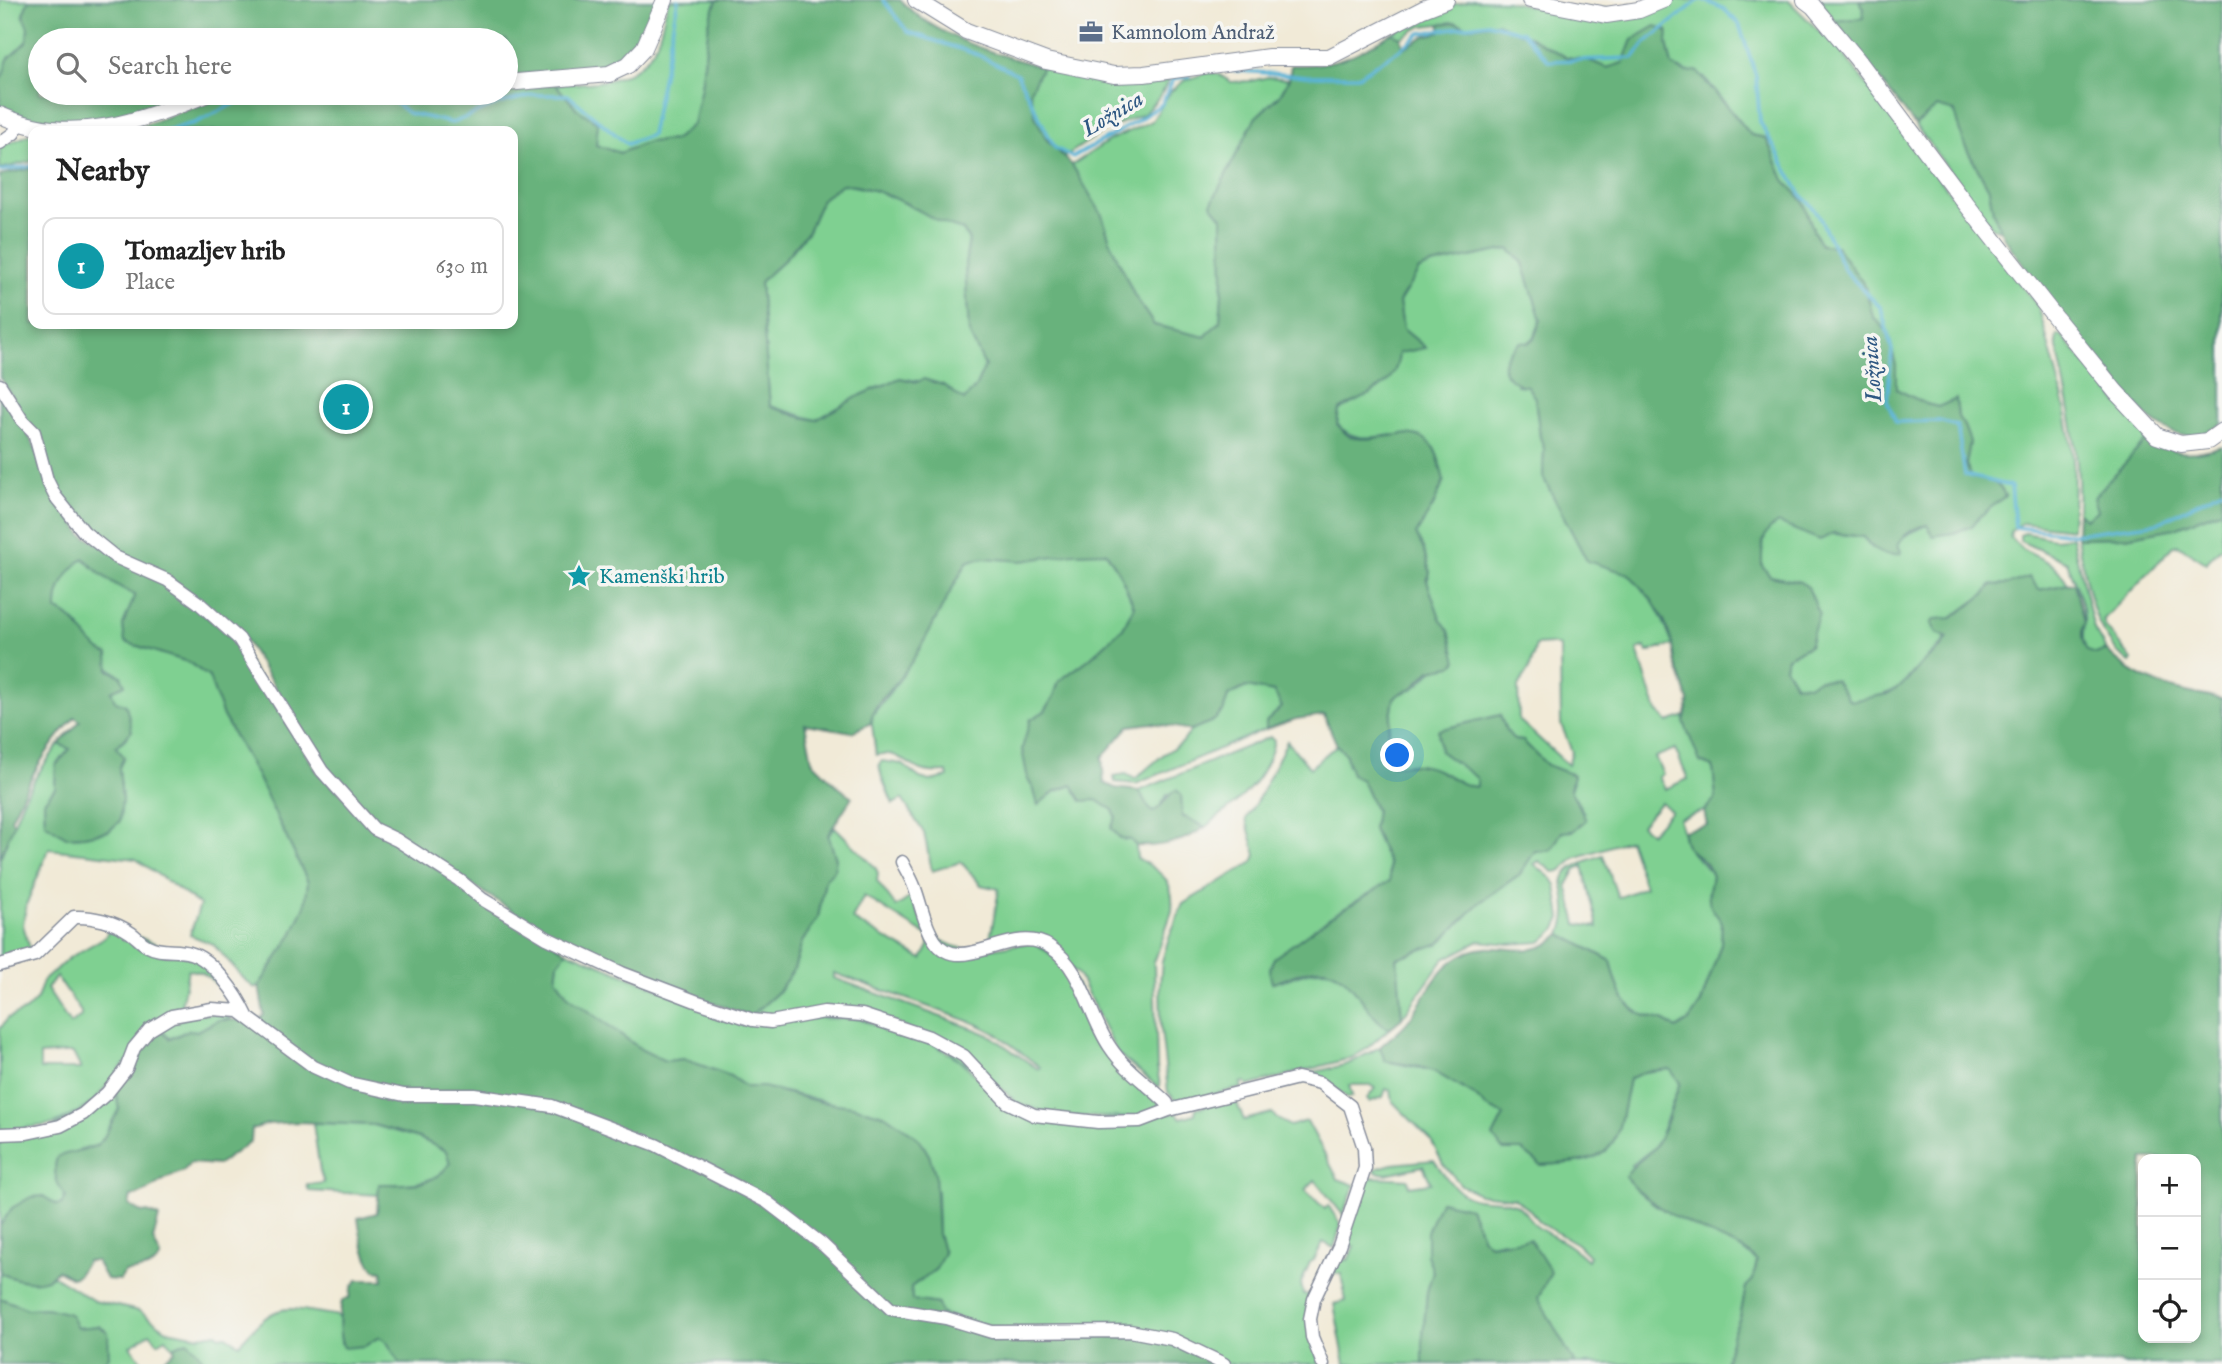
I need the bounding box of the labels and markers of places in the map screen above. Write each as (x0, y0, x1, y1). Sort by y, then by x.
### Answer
office icon: Kamnolom Andraž (1077, 18, 1105, 46)
place label: Kamnolom Andraž (1111, 20, 1275, 47)
pin: 1 (323, 381, 369, 433)
place icon: Kamenški hrib (565, 562, 593, 590)
place label: Kamenški hrib (599, 564, 725, 591)

